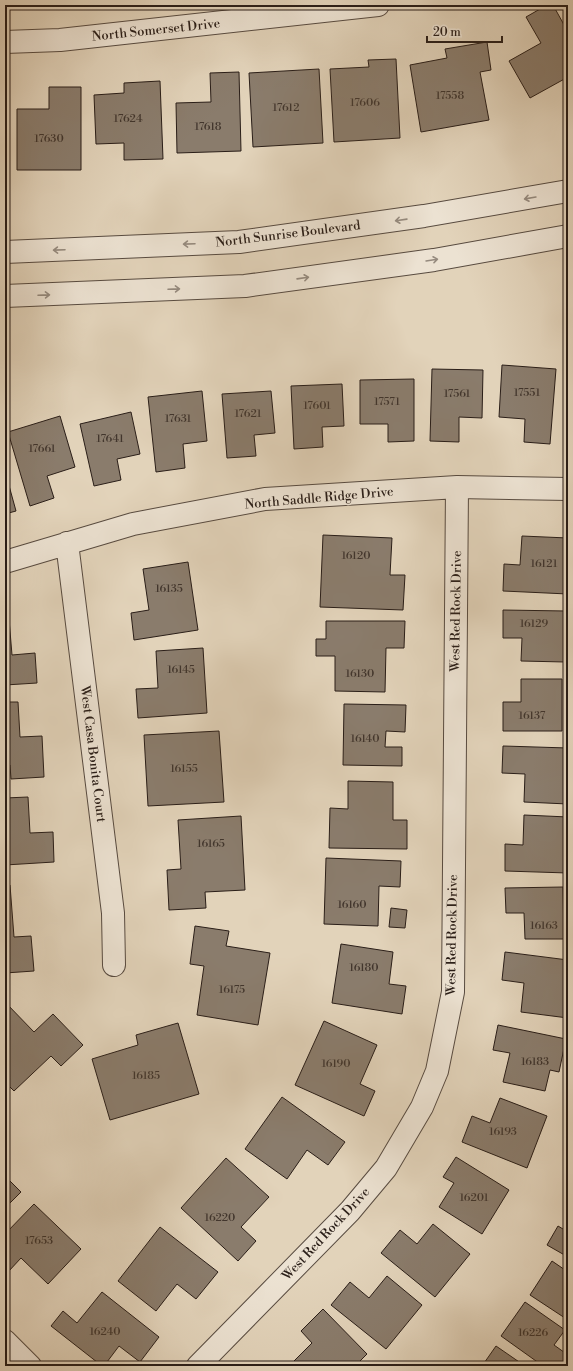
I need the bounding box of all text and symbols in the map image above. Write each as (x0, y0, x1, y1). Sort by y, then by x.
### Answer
street label: North Somerset Drive (91, 15, 221, 45)
scale bar (427, 18, 502, 44)
text: 20 m (433, 25, 461, 40)
house number: 17558 (436, 89, 464, 103)
house number: 17606 (350, 96, 380, 110)
house number: 17612 (273, 101, 299, 115)
house number: 17624 (114, 112, 143, 126)
house number: 17618 (195, 120, 222, 134)
house number: 17630 (34, 132, 64, 146)
one-way arrow (523, 194, 536, 202)
one-way arrow (395, 216, 408, 224)
street label: North Sunrise Boulevard (215, 217, 362, 251)
one-way arrow (183, 240, 196, 248)
one-way arrow (53, 246, 66, 253)
one-way arrow (425, 256, 438, 264)
one-way arrow (296, 274, 309, 282)
one-way arrow (167, 285, 180, 293)
one-way arrow (37, 291, 50, 298)
house number: 17551 (514, 386, 540, 400)
house number: 17561 (444, 387, 471, 401)
house number: 17571 (374, 395, 400, 409)
house number: 17601 (303, 399, 331, 413)
house number: 17621 (234, 407, 262, 421)
house number: 17631 (165, 412, 192, 426)
house number: 17641 (96, 432, 124, 446)
house number: 17661 (28, 442, 56, 456)
street label: North Saddle Ridge Drive (244, 483, 395, 512)
house number: 16120 (341, 549, 371, 563)
street label: West Red Rock Drive (447, 550, 465, 673)
house number: 16121 (531, 557, 558, 571)
house number: 16135 (155, 582, 183, 596)
house number: 16129 (520, 617, 549, 631)
house number: 16145 (167, 663, 195, 677)
house number: 16130 (346, 667, 374, 681)
street label: West Casa Bonita Court (77, 684, 109, 824)
house number: 16137 (519, 709, 546, 723)
house number: 16140 (351, 732, 379, 746)
house number: 16155 (170, 762, 198, 776)
house number: 16165 (197, 837, 225, 851)
street label: West Red Rock Drive (443, 874, 461, 997)
house number: 16160 (337, 898, 367, 912)
house number: 16163 (530, 919, 558, 933)
house number: 16180 (349, 961, 379, 975)
house number: 16175 (219, 983, 245, 997)
house number: 16183 (521, 1055, 549, 1069)
house number: 16190 (321, 1057, 351, 1071)
house number: 16185 (132, 1069, 160, 1083)
house number: 16193 (489, 1125, 517, 1139)
street label: West Red Rock Drive (278, 1184, 374, 1285)
house number: 16201 (460, 1191, 489, 1205)
house number: 16220 (205, 1211, 235, 1225)
house number: 17653 (25, 1234, 53, 1248)
house number: 16240 (89, 1325, 121, 1339)
house number: 16226 (518, 1326, 548, 1340)

